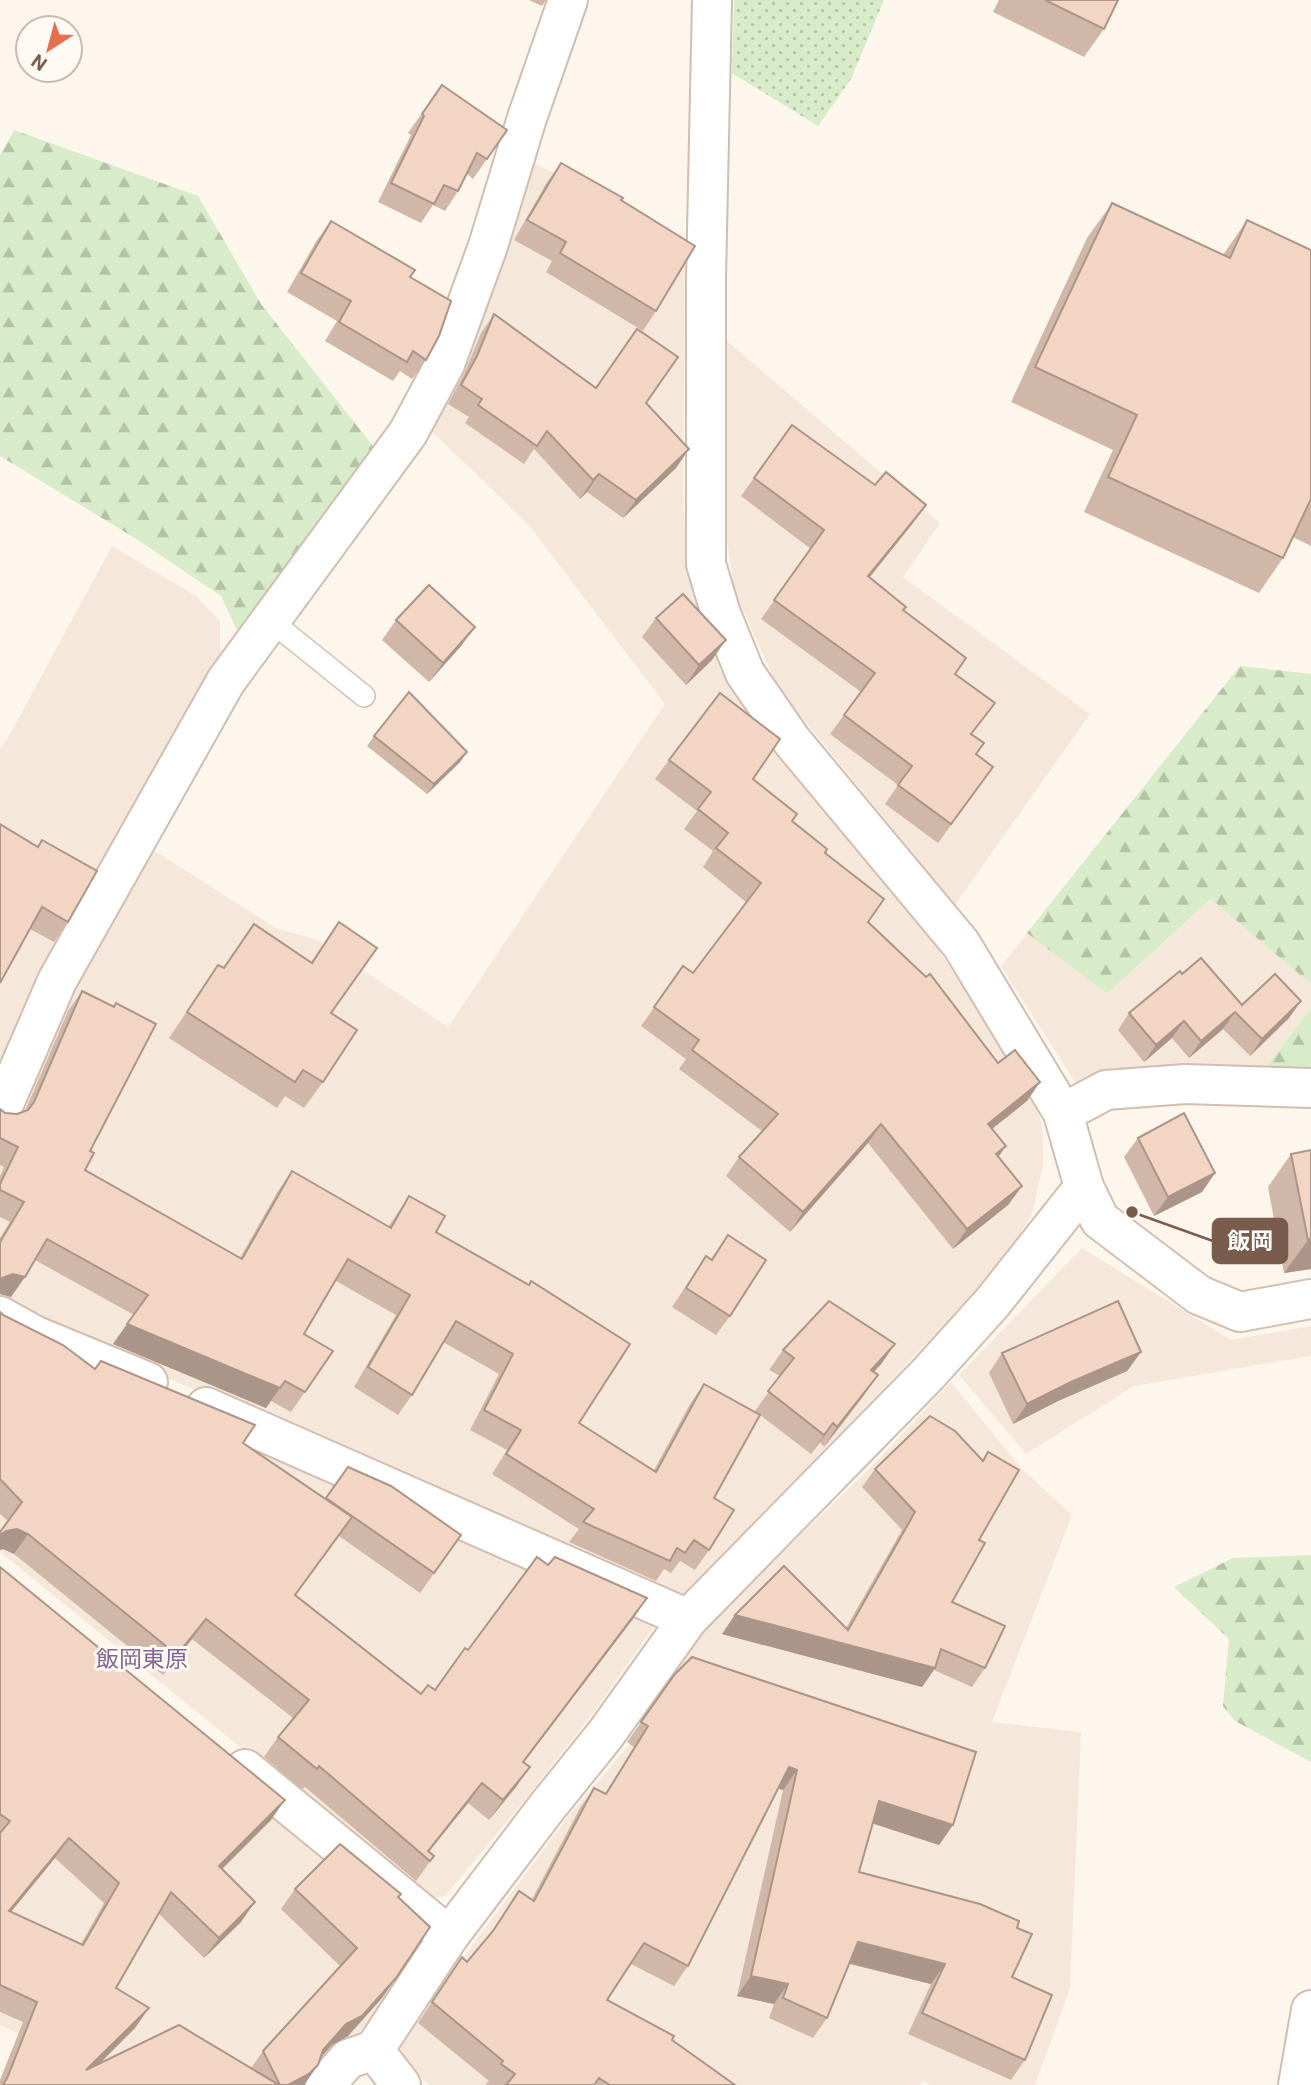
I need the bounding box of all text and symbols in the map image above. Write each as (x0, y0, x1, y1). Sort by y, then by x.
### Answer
north arrow (14, 14, 84, 84)
text: N (27, 49, 51, 76)
callout: 飯岡 (1213, 1219, 1287, 1263)
text: 飯岡 (1227, 1228, 1273, 1255)
district label: 飯岡東原 (96, 1646, 188, 1673)

